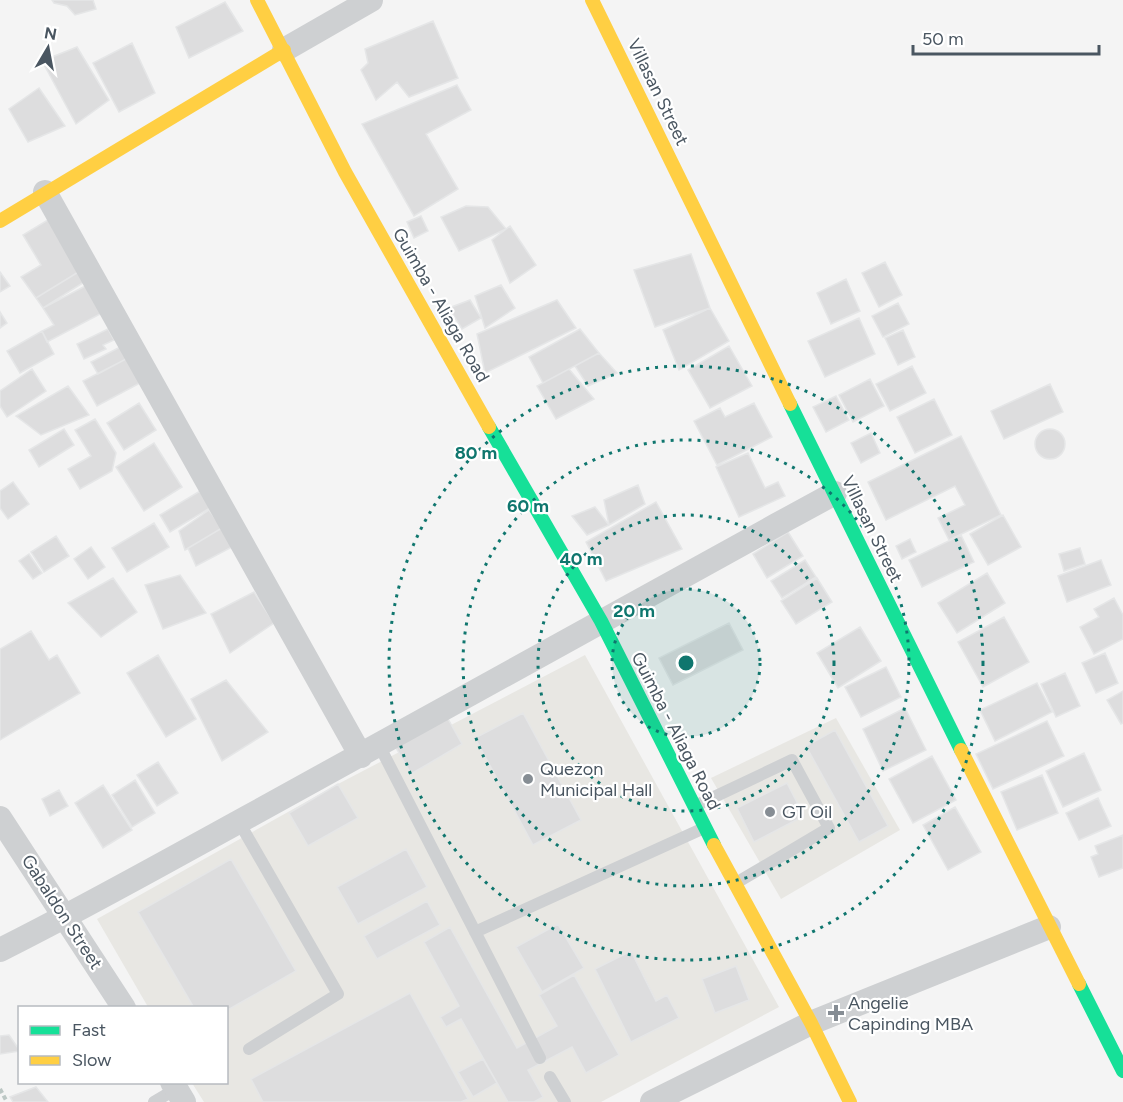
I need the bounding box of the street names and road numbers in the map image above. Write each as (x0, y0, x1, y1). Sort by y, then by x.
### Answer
street label: Villasan Street (623, 35, 693, 149)
street label: Guimba - Aliaga Road (388, 224, 494, 386)
street label: Villasan Street (837, 472, 907, 586)
street label: Guimba - Aliaga Road (627, 648, 725, 814)
street label: Gabaldon Street (17, 850, 107, 974)

